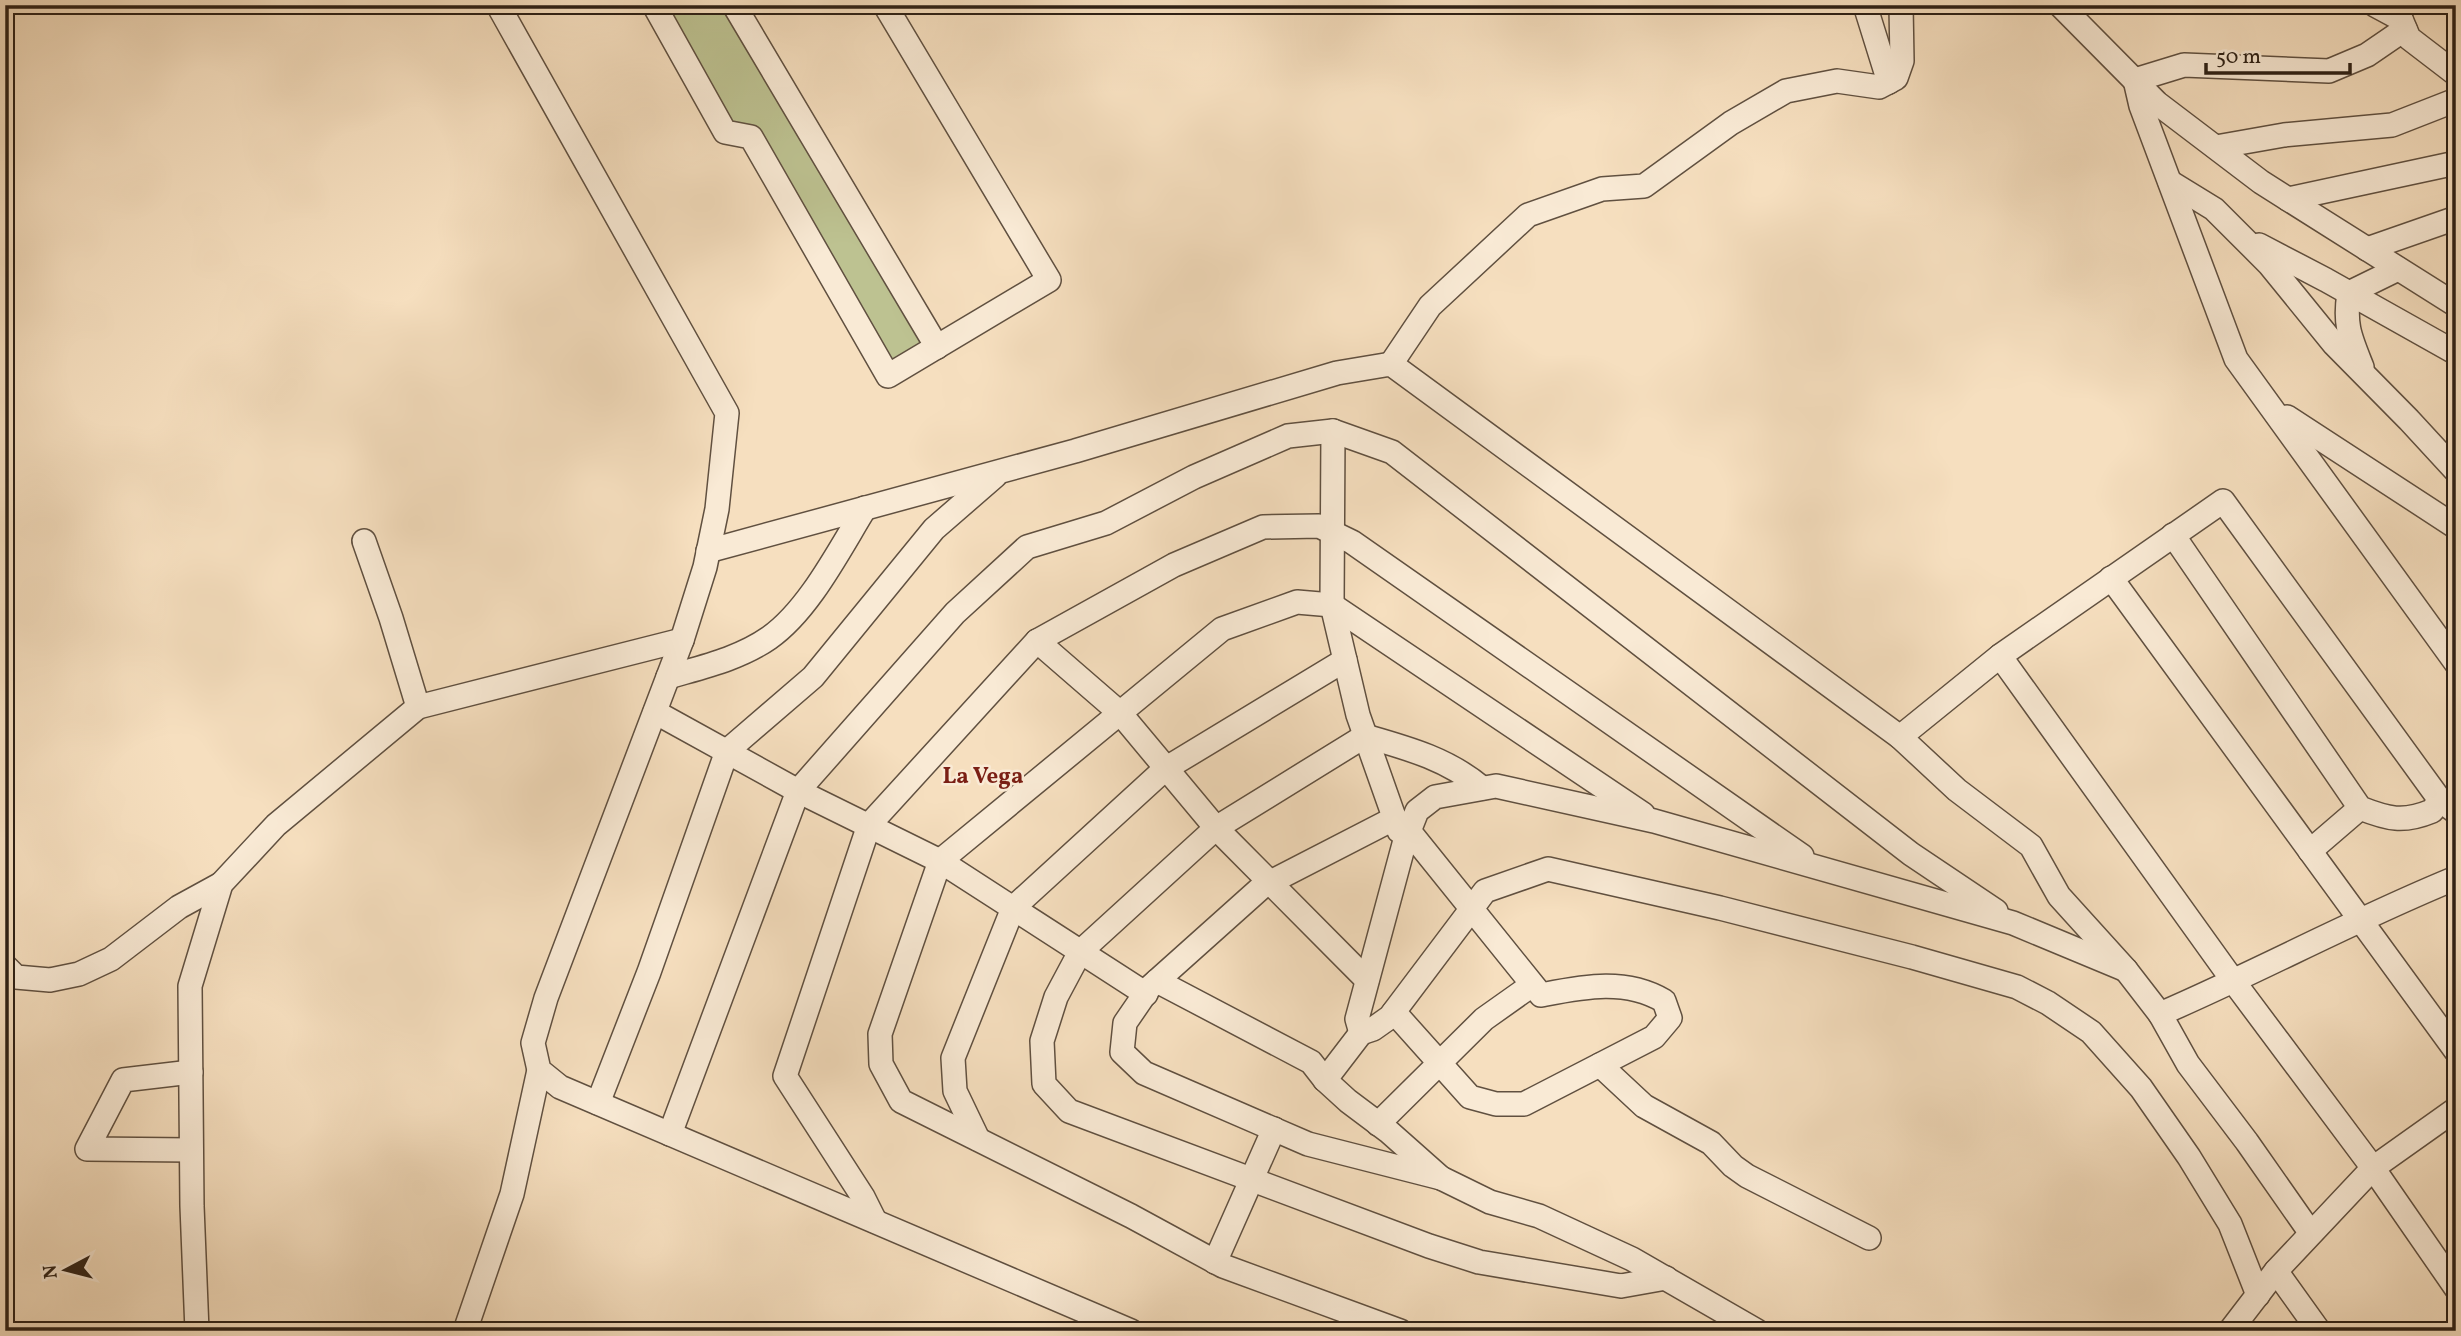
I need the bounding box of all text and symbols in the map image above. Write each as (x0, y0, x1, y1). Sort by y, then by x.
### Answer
scale bar (2206, 32, 2349, 76)
text: 50 m (2216, 43, 2261, 72)
district label: La Vega (943, 761, 1023, 793)
north arrow (32, 1234, 102, 1304)
text: N (37, 1263, 65, 1280)

